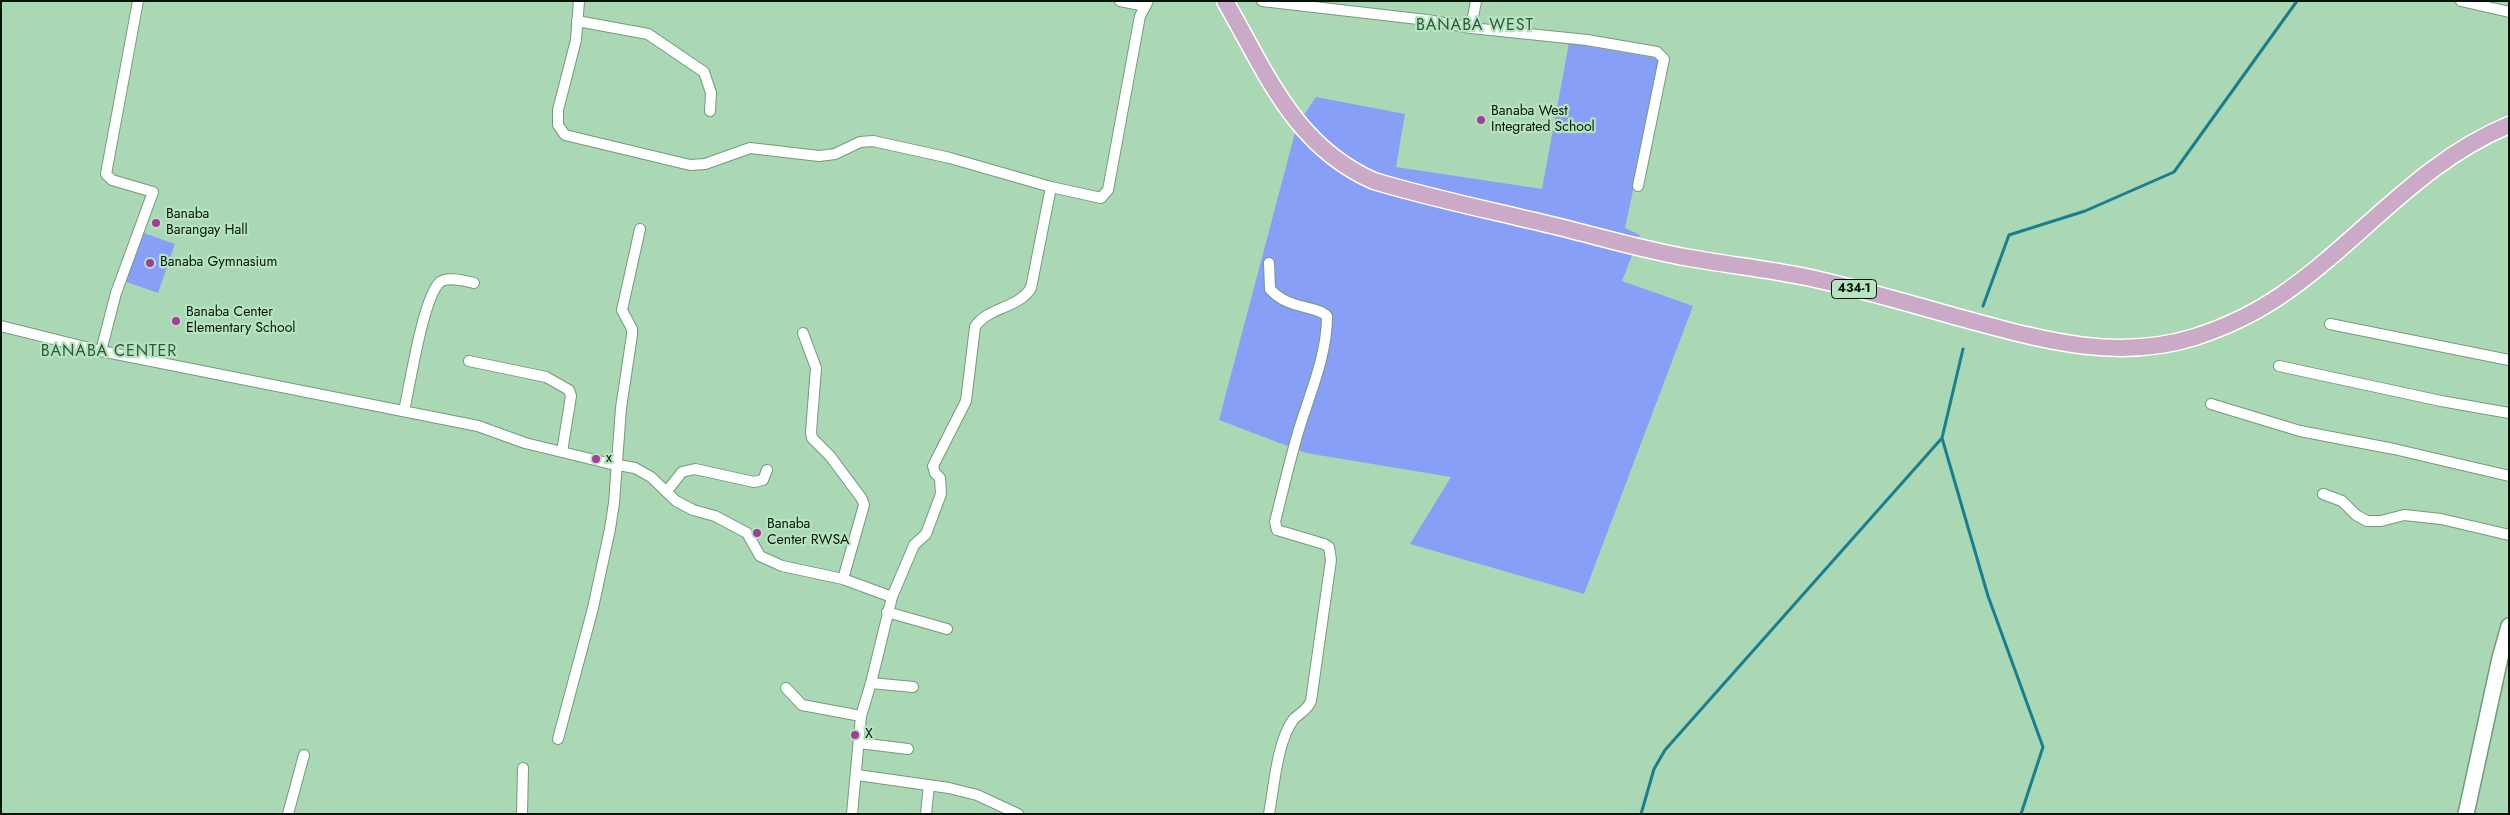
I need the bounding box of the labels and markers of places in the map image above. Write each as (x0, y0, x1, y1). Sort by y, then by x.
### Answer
place label: Banaba West Integrated School (1491, 104, 1595, 136)
marker: Banaba West Integrated School (1475, 114, 1487, 126)
place label: Banaba Barangay Hall (166, 207, 248, 240)
marker: Banaba Barangay Hall (150, 217, 162, 229)
place label: Banaba Gymnasium (160, 255, 277, 271)
marker: Banaba Gymnasium (144, 257, 156, 269)
place label: Banaba Center Elementary School (186, 305, 296, 338)
marker: Banaba Center Elementary School (170, 315, 182, 327)
place label: x (606, 451, 612, 467)
marker: x (590, 453, 602, 465)
place label: Banaba Center RWSA (767, 517, 849, 550)
marker: Banaba Center RWSA (751, 527, 763, 539)
place label: X (865, 727, 873, 743)
marker: X (849, 729, 861, 741)

